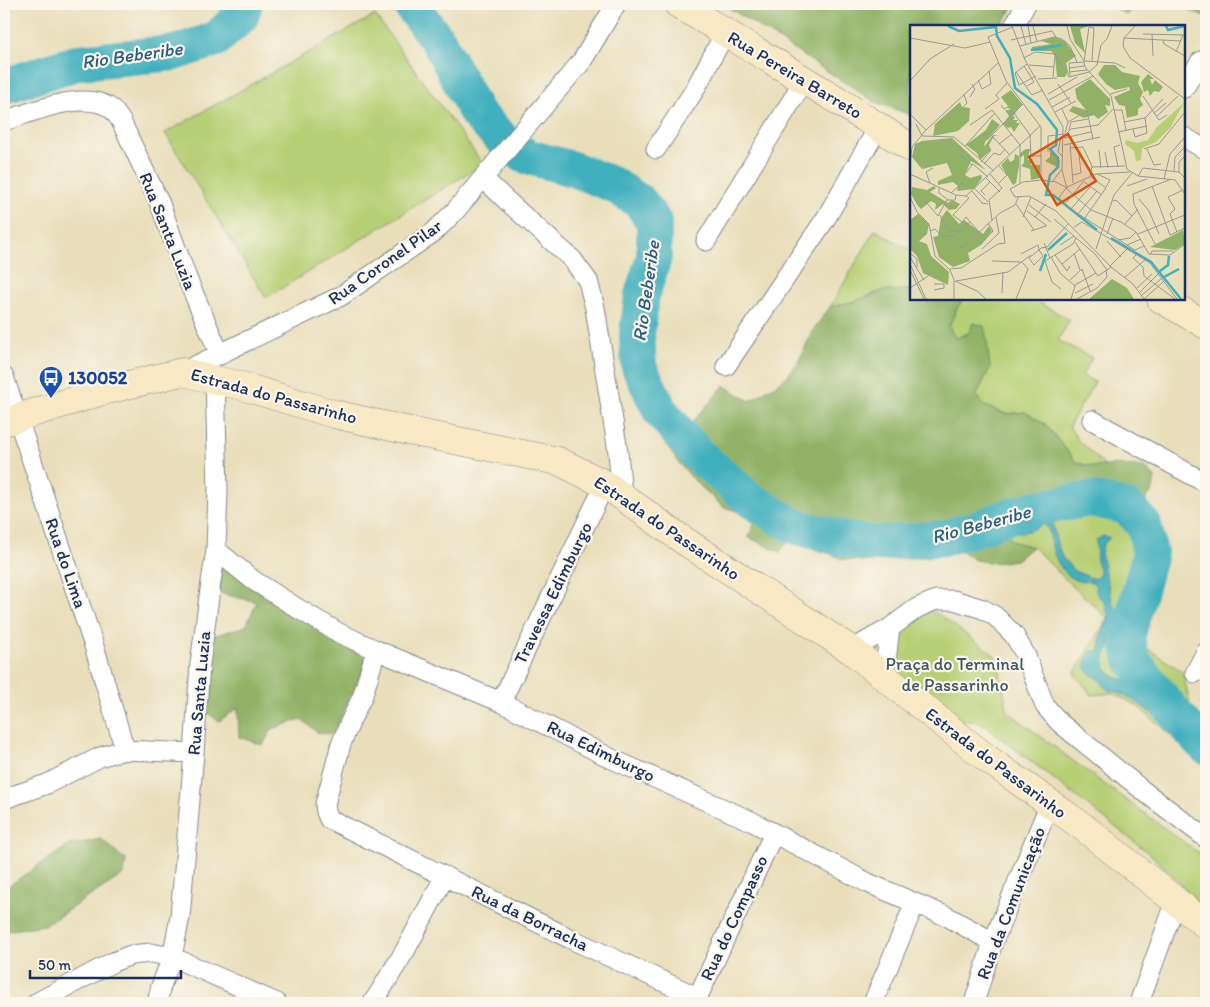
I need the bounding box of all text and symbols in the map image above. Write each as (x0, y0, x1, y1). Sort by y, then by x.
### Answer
inset map (910, 25, 1185, 300)
street label: Rua Pereira Barreto (724, 26, 866, 124)
water label: Rio Beberibe (80, 36, 185, 73)
street label: Rua Santa Luzia (134, 169, 202, 294)
street label: Rua Coronel Pilar (324, 214, 446, 310)
water label: Rio Beberibe (628, 238, 665, 343)
street label: Estrada do Passarinho (188, 363, 360, 429)
bus stop icon: 130052 (38, 365, 64, 399)
place label: 130052 (68, 367, 128, 389)
street label: Estrada do Passarinho (590, 471, 744, 585)
water label: Rio Beberibe (929, 500, 1034, 548)
street label: Rua do Lima (40, 515, 92, 611)
street label: Travessa Edimburgo (509, 518, 597, 668)
street label: Rua Santa Luzia (183, 629, 215, 756)
park label: Praça do Terminal de Passarinho (886, 653, 1024, 696)
street label: Estrada do Passarinho (921, 703, 1071, 823)
street label: Rua Edimburgo (543, 715, 659, 787)
street label: Rua da Comunicação (972, 824, 1050, 982)
street label: Rua do Compasso (695, 852, 773, 984)
street label: Rua da Borracha (468, 880, 593, 956)
scale bar (30, 947, 181, 979)
text: 50 m (38, 956, 71, 974)

